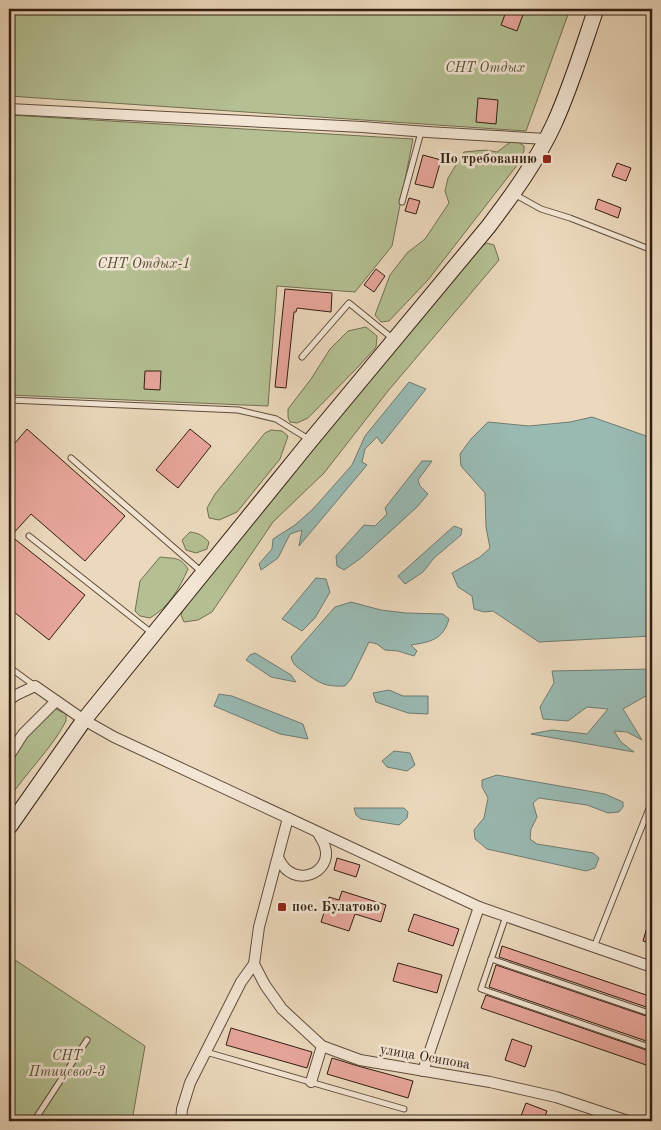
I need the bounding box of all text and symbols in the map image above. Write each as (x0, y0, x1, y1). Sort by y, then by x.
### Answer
park label: СНТ Отдых (445, 61, 525, 75)
place label: По требованию (440, 152, 537, 166)
marker: По требованию (541, 153, 553, 165)
park label: СНТ Отдых-1 (97, 257, 191, 271)
place label: пос. Булатово (292, 900, 380, 914)
marker: пос. Булатово (276, 901, 288, 913)
street label: улица Осипова (379, 1042, 471, 1072)
park label: СНТ Птицевод-3 (28, 1049, 105, 1080)

